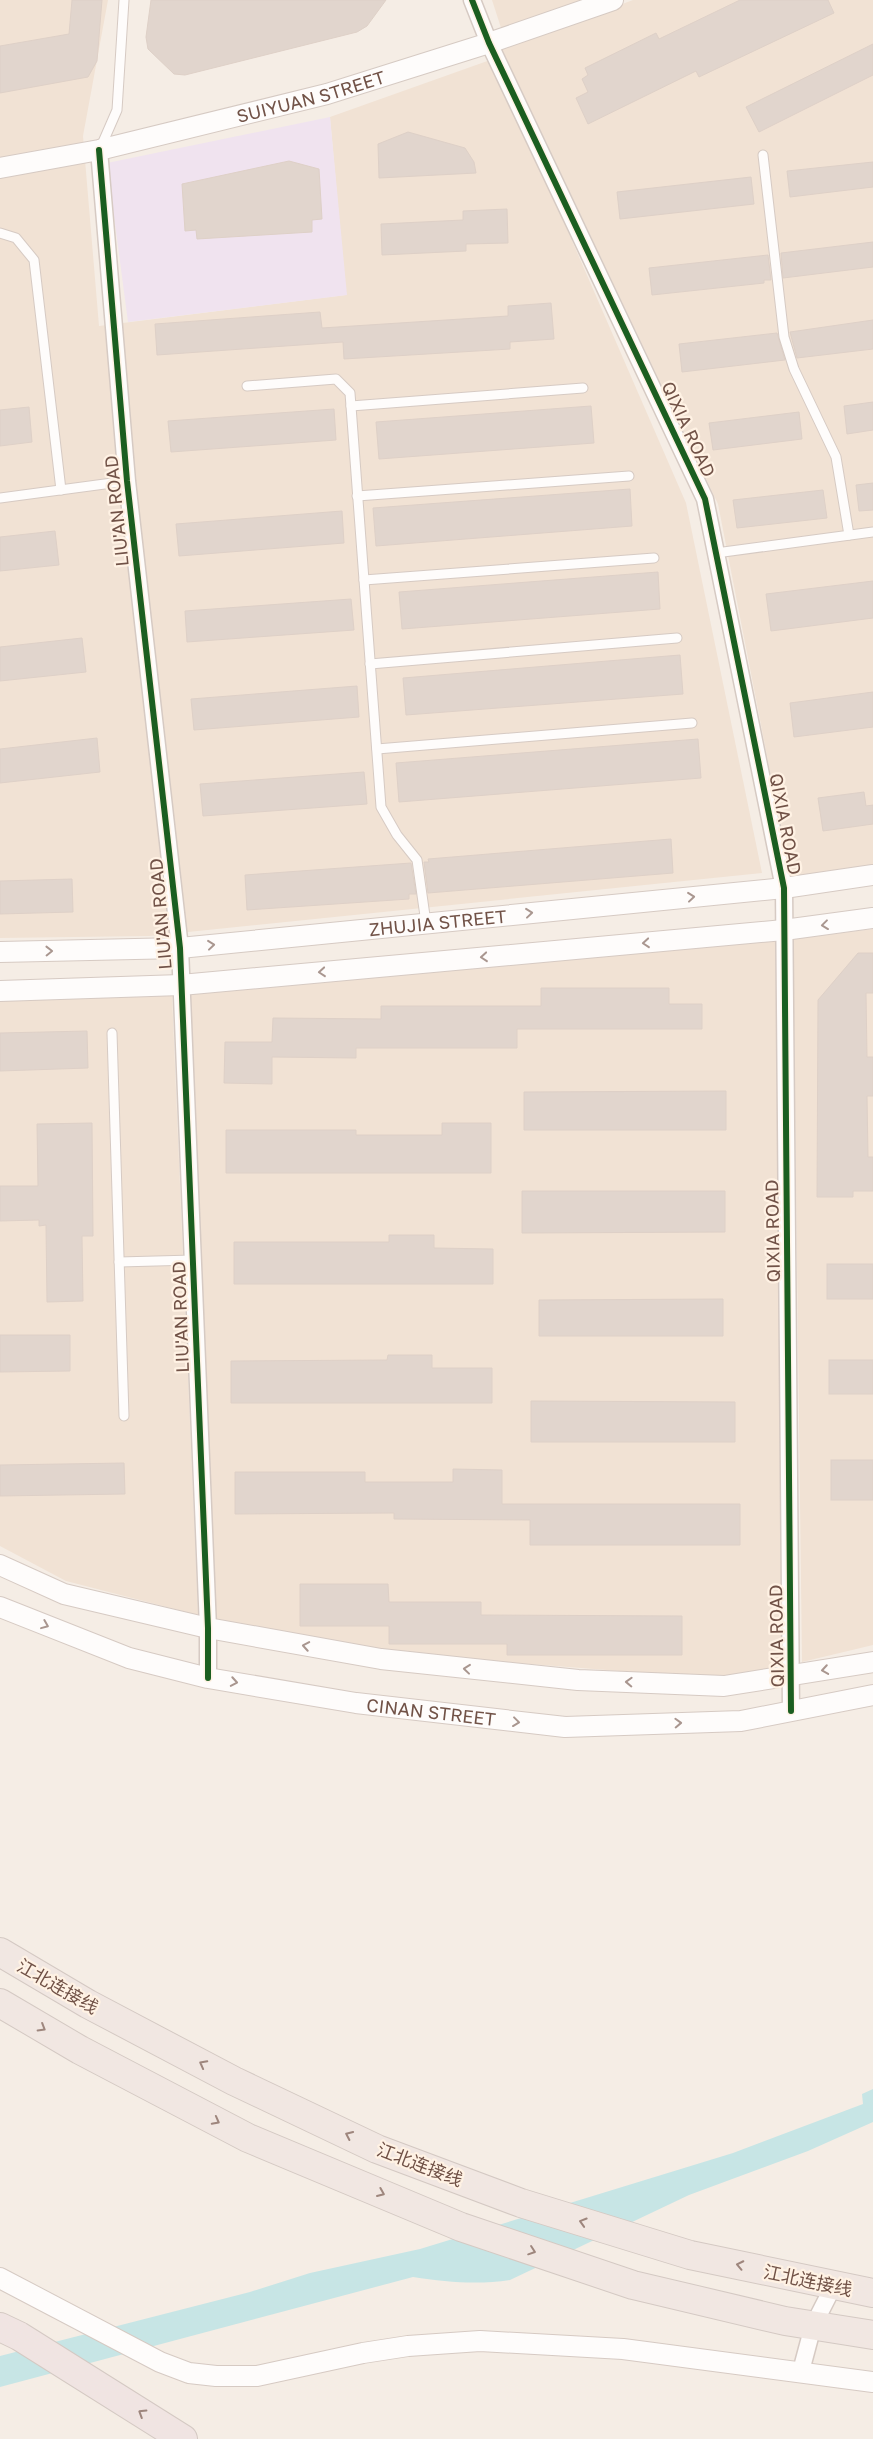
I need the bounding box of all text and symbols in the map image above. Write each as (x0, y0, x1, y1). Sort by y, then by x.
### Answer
street label: SUIYUAN STREET (234, 65, 388, 127)
street label: QIXIA ROAD (657, 378, 721, 480)
street label: LIU'AN ROAD (99, 454, 133, 568)
street label: QIXIA ROAD (765, 771, 807, 877)
street label: LIU'AN ROAD (144, 857, 176, 971)
one-way arrow (687, 892, 695, 903)
street label: ZHUJIA STREET (368, 905, 507, 940)
one-way arrow (526, 908, 534, 919)
one-way arrow (820, 919, 829, 929)
one-way arrow (641, 937, 649, 948)
one-way arrow (207, 940, 215, 951)
one-way arrow (45, 946, 53, 956)
one-way arrow (479, 952, 487, 963)
one-way arrow (318, 966, 326, 977)
street label: QIXIA ROAD (760, 1179, 784, 1283)
street label: LIU'AN ROAD (167, 1261, 193, 1373)
street label: QIXIA ROAD (764, 1584, 788, 1688)
one-way arrow (40, 1619, 49, 1630)
one-way arrow (302, 1641, 310, 1651)
one-way arrow (463, 1664, 471, 1675)
one-way arrow (820, 1664, 829, 1674)
one-way arrow (230, 1676, 238, 1686)
one-way arrow (624, 1677, 632, 1688)
street label: CINAN STREET (365, 1693, 497, 1730)
one-way arrow (512, 1716, 520, 1727)
one-way arrow (674, 1718, 682, 1729)
street label: 江北连接线 (14, 1954, 102, 2018)
one-way arrow (36, 2021, 45, 2031)
one-way arrow (199, 2061, 208, 2071)
one-way arrow (211, 2115, 220, 2125)
one-way arrow (345, 2131, 354, 2141)
street label: 江北连接线 (374, 2138, 466, 2190)
one-way arrow (376, 2187, 385, 2198)
one-way arrow (580, 2218, 588, 2228)
one-way arrow (528, 2245, 536, 2255)
one-way arrow (735, 2260, 744, 2271)
street label: 江北连接线 (762, 2260, 854, 2300)
one-way arrow (139, 2410, 148, 2419)

